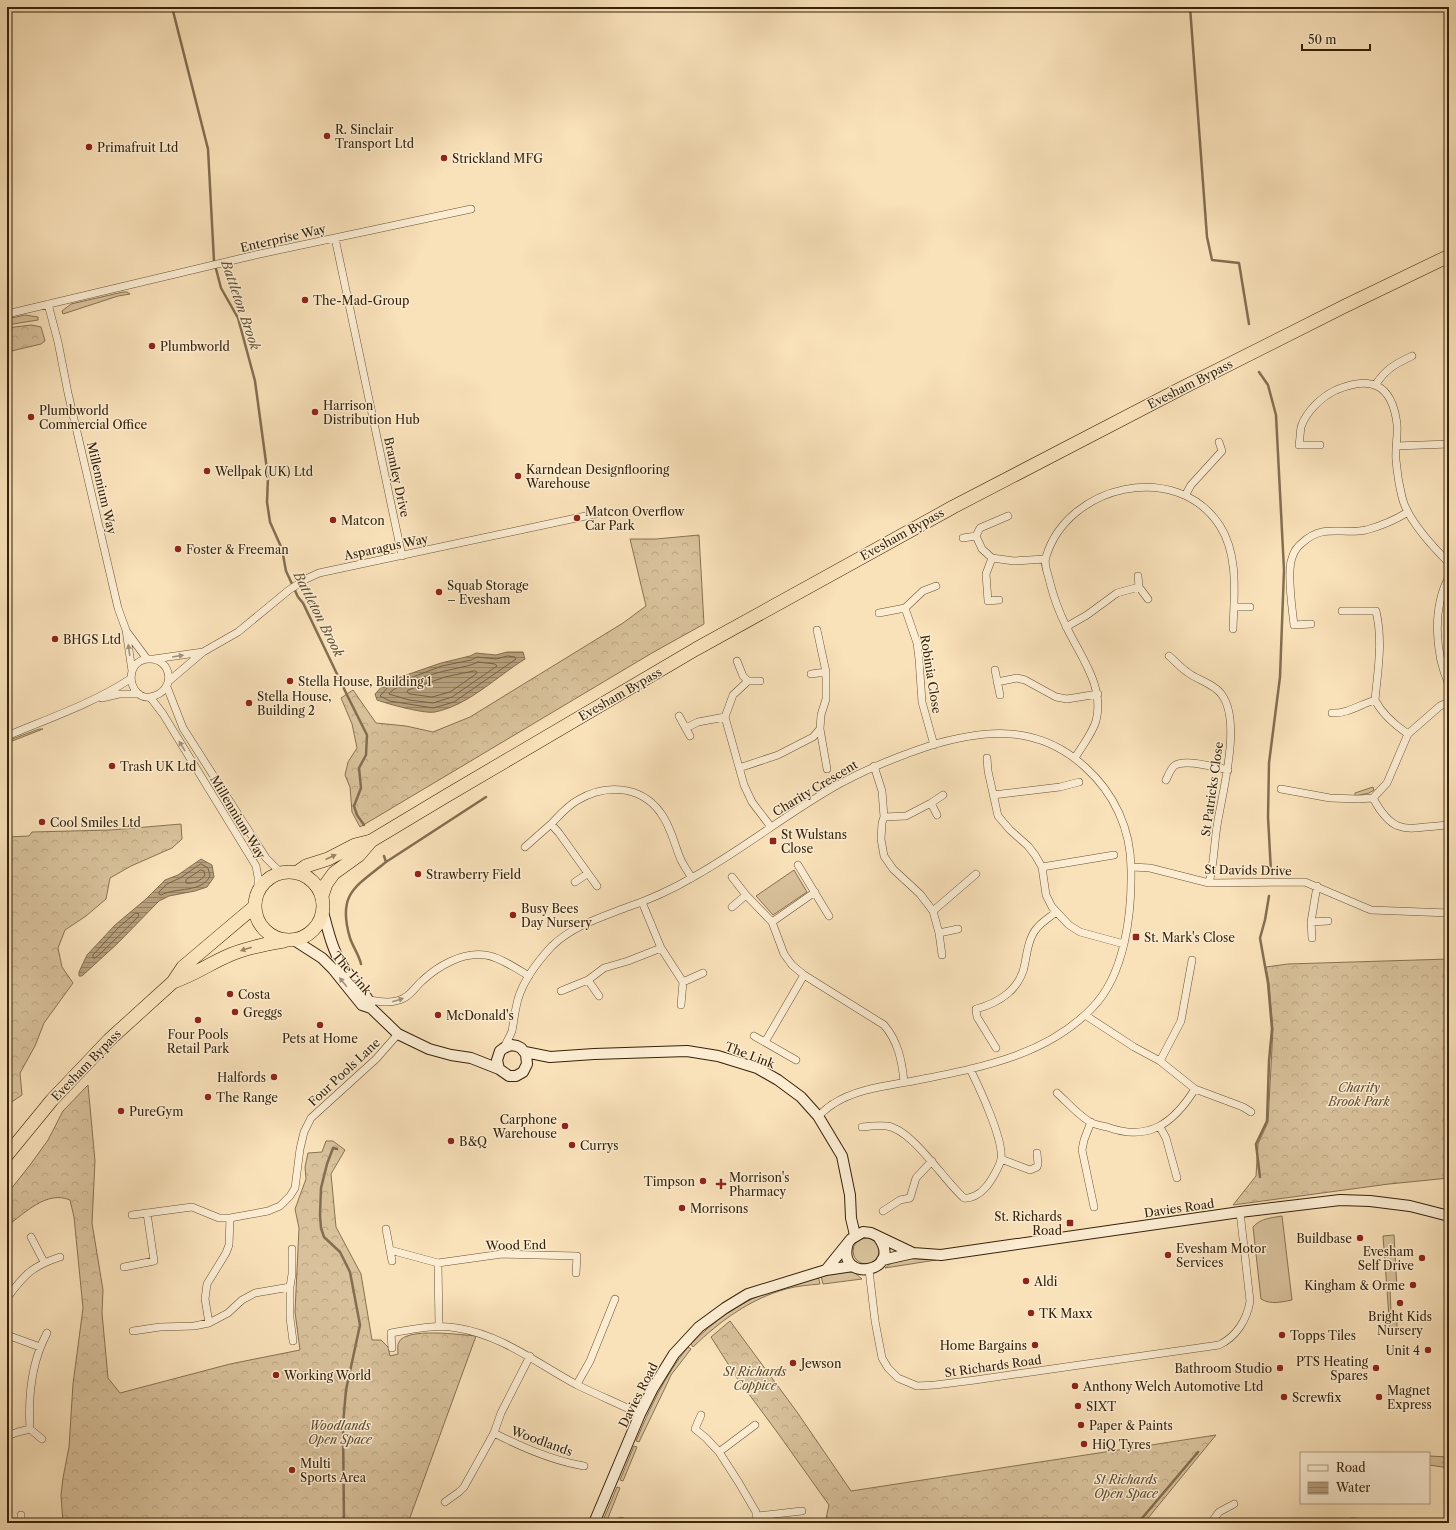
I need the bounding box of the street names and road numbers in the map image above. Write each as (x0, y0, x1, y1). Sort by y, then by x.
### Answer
street label: Enterprise Way (239, 221, 328, 255)
street label: Evesham Bypass (1145, 356, 1235, 412)
street label: Bramley Drive (381, 436, 413, 519)
street label: Millennium Way (84, 440, 120, 536)
street label: Evesham Bypass (857, 505, 947, 563)
street label: Asparagus Way (342, 531, 430, 563)
street label: Robinia Close (917, 634, 945, 715)
street label: Evesham Bypass (576, 664, 664, 724)
street label: St Patricks Close (1198, 740, 1226, 837)
street label: Charity Crescent (770, 756, 861, 819)
street label: Millennium Way (207, 773, 269, 862)
street label: St Davids Drive (1204, 862, 1292, 878)
street label: The Link (329, 948, 376, 998)
street label: Evesham Bypass (48, 1026, 124, 1104)
street label: Four Pools Lane (305, 1035, 383, 1109)
street label: The Link (723, 1039, 778, 1072)
street label: Davies Road (1143, 1196, 1216, 1220)
street label: Wood End (485, 1237, 547, 1253)
street label: St Richards Road (944, 1352, 1043, 1380)
street label: Davies Road (615, 1359, 661, 1430)
street label: Woodlands (508, 1423, 575, 1459)

